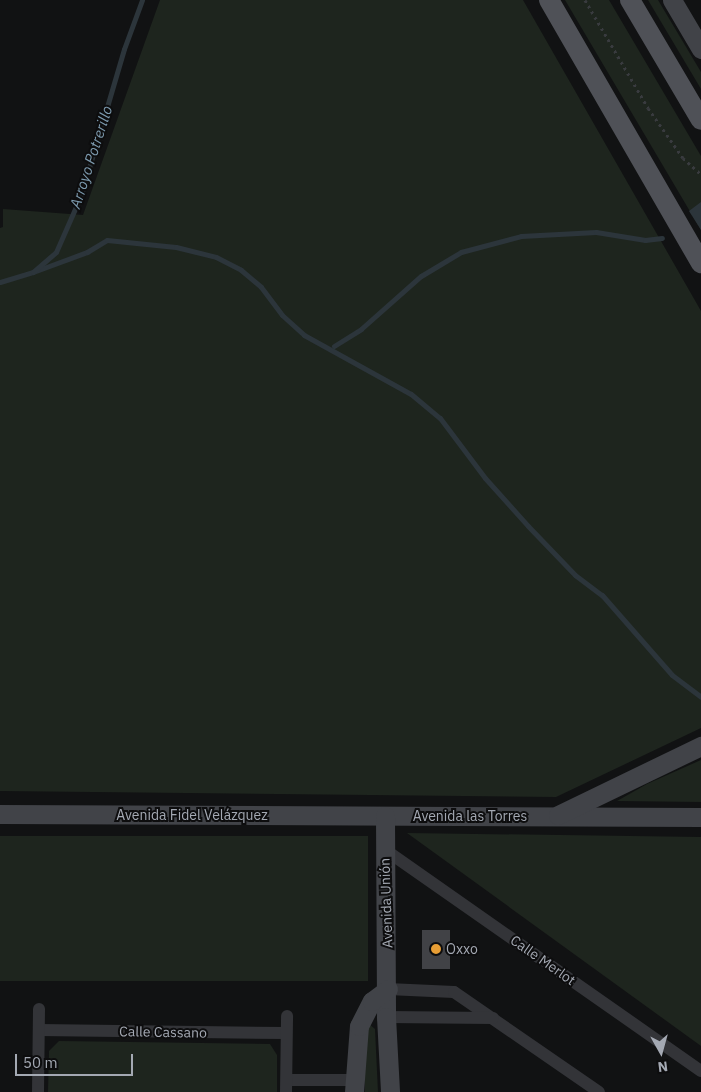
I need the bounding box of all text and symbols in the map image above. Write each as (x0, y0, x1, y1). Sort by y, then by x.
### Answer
water label: Arroyo Potrerillo (66, 103, 116, 211)
street label: Avenida Fidel Velázquez (116, 807, 268, 823)
street label: Avenida las Torres (413, 808, 527, 824)
street label: Avenida Unión (376, 858, 396, 948)
street label: Calle Merlot (507, 931, 579, 989)
place label: Oxxo (446, 941, 478, 957)
marker: Oxxo (430, 943, 442, 955)
street label: Calle Cassano (119, 1023, 207, 1041)
north arrow (636, 1027, 686, 1077)
scale bar (18, 1044, 135, 1076)
text: 50 m (23, 1053, 58, 1072)
text: N (657, 1057, 669, 1076)

